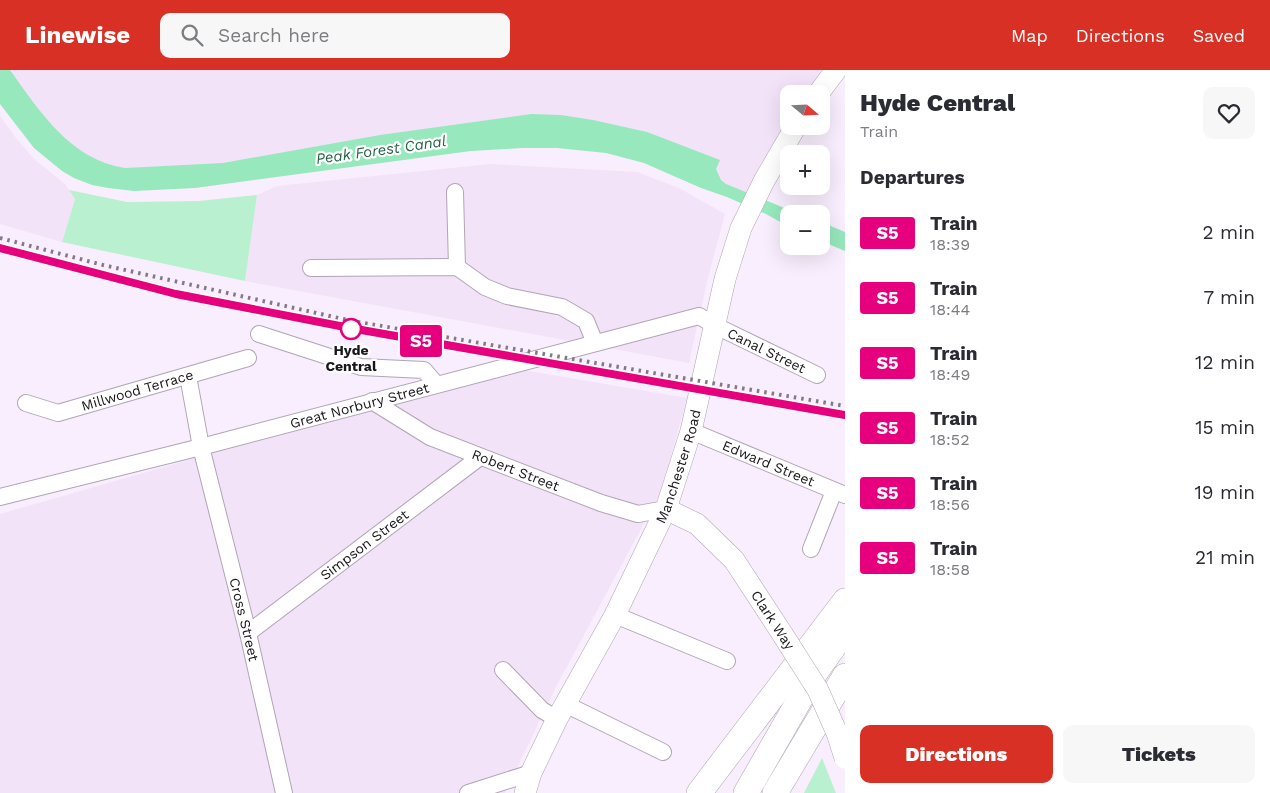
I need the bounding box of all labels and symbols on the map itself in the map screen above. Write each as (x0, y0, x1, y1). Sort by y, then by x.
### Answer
north arrow (780, 85, 830, 135)
water label: Peak Forest Canal (315, 132, 448, 168)
marker: Hyde Central (340, 318, 362, 340)
line badge: S5 (398, 325, 444, 357)
street label: Canal Street (725, 325, 808, 376)
place label: Hyde Central (325, 342, 377, 374)
street label: Millwood Terrace (79, 366, 195, 414)
street label: Great Norbury Street (288, 379, 431, 431)
street label: Manchester Road (652, 408, 704, 526)
street label: Edward Street (720, 437, 817, 490)
street label: Robert Street (470, 446, 562, 494)
street label: Simpson Street (317, 506, 412, 583)
street label: Cross Street (226, 576, 262, 663)
street label: Clark Way (748, 587, 798, 653)

